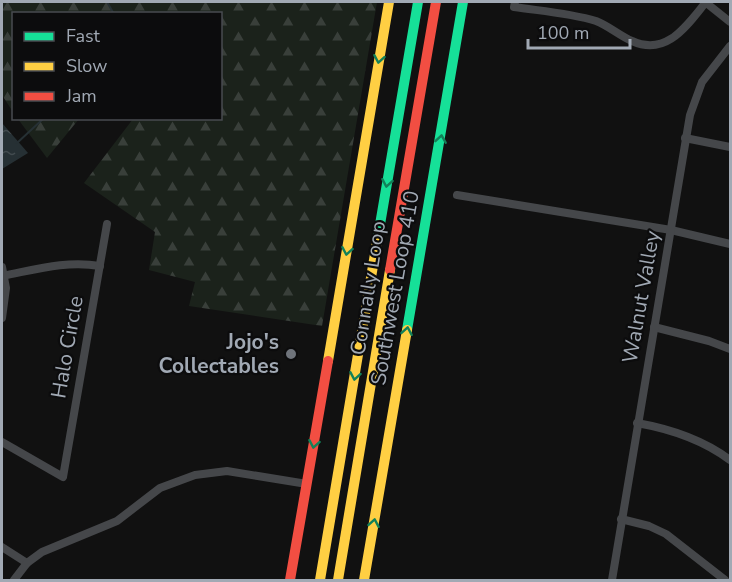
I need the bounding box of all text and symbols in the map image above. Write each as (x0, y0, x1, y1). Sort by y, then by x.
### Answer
legend (12, 12, 222, 120)
scale bar (528, 12, 630, 50)
text: 100 m (537, 21, 589, 45)
text: Fast (66, 24, 101, 48)
text: Slow (66, 54, 107, 78)
one-way arrow (374, 55, 386, 64)
text: Jam (65, 84, 97, 108)
one-way arrow (434, 134, 446, 143)
one-way arrow (382, 179, 394, 188)
street label: Southwest Loop 410 (364, 189, 426, 387)
street label: Connally Loop (344, 219, 392, 357)
street label: Walnut Valley (616, 228, 666, 366)
one-way arrow (341, 247, 353, 256)
street label: Halo Circle (44, 294, 90, 400)
one-way arrow (401, 326, 413, 335)
place label: Jojo's Collectables (158, 328, 279, 380)
marker: Jojo's Collectables (284, 347, 298, 361)
one-way arrow (349, 370, 362, 380)
one-way arrow (308, 438, 321, 448)
one-way arrow (367, 518, 380, 528)

